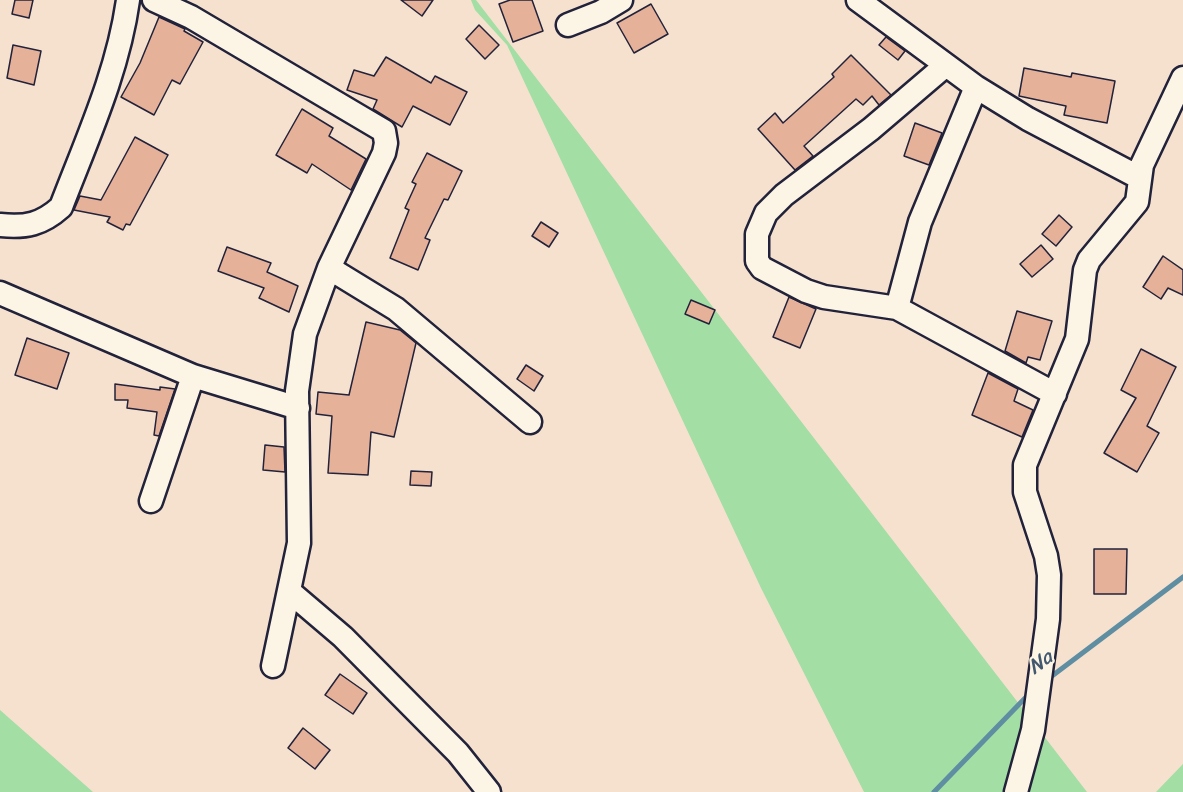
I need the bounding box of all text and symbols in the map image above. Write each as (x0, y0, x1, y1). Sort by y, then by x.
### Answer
water label: Na (1023, 645, 1059, 681)

